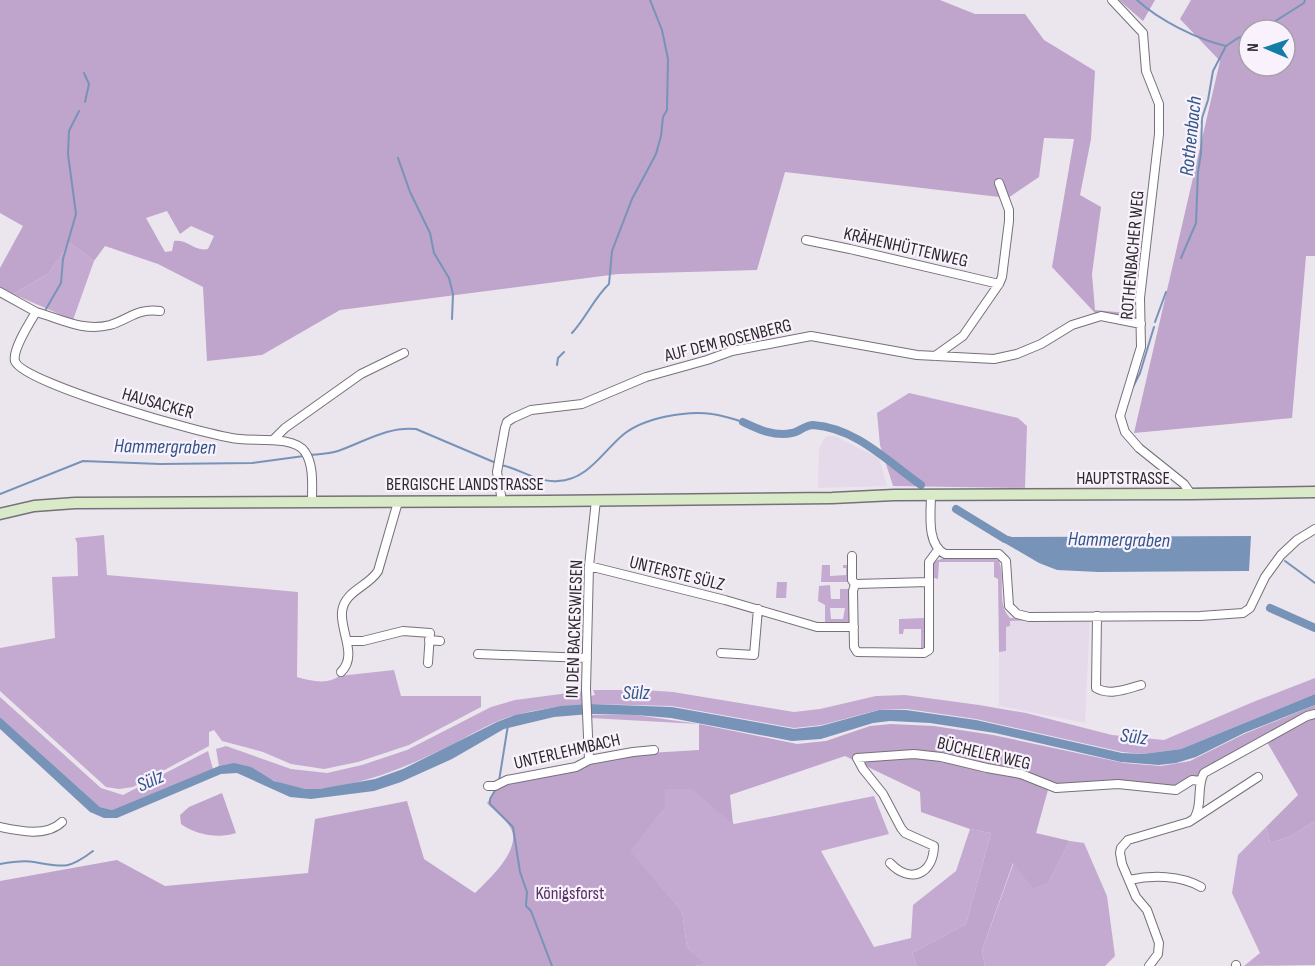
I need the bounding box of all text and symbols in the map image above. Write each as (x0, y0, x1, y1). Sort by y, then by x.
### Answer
north arrow (1237, 18, 1297, 78)
text: N (1244, 43, 1263, 52)
water label: Rothenbach (1175, 95, 1207, 177)
street label: ROTHENBACHER WEG (1116, 190, 1149, 321)
street label: KRÄHENHÜTTENWEG (842, 223, 970, 272)
street label: AUF DEM ROSENBERG (661, 315, 794, 367)
street label: HAUSACKER (120, 383, 196, 424)
water label: Hammergraben (114, 434, 216, 460)
street label: HAUPTSTRASSE (1076, 468, 1170, 489)
street label: BERGISCHE LANDSTRASSE (386, 474, 544, 495)
water label: Hammergraben (1068, 527, 1170, 553)
street label: UNTERSTE SÜLZ (627, 552, 727, 596)
street label: IN DEN BACKESWIESEN (562, 559, 587, 699)
water label: Sülz (622, 681, 651, 705)
water label: Sülz (1119, 723, 1150, 751)
street label: UNTERLEHMBACH (512, 729, 622, 774)
street label: BÜCHELER WEG (935, 733, 1033, 774)
water label: Sülz (133, 764, 169, 797)
park label: Königsforst (535, 883, 605, 904)

